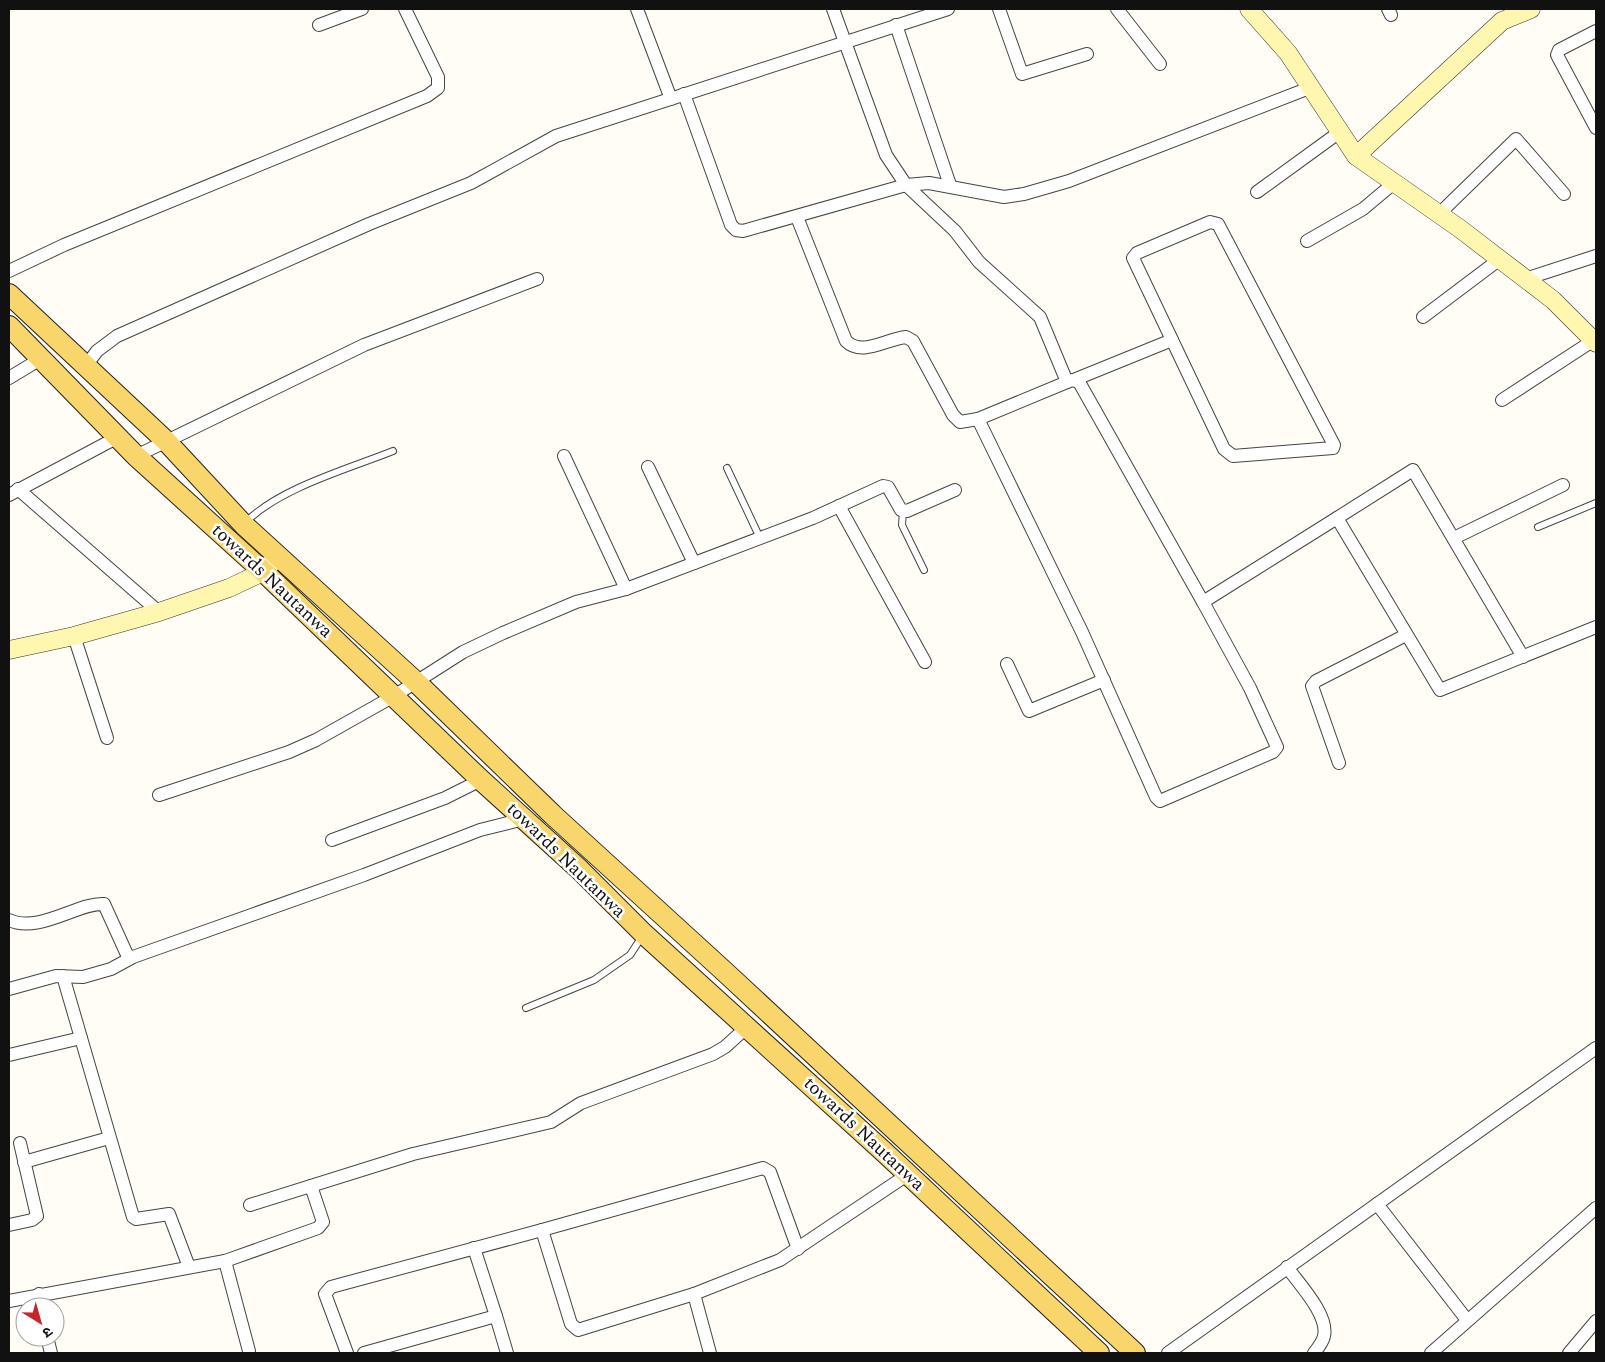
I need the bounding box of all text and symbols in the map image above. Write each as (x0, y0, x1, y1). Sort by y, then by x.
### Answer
street label: towards Nautanwa (205, 517, 340, 646)
street label: towards Nautanwa (499, 795, 633, 925)
street label: towards Nautanwa (797, 1070, 932, 1199)
north arrow (15, 1297, 65, 1347)
text: उ (37, 1321, 57, 1343)

